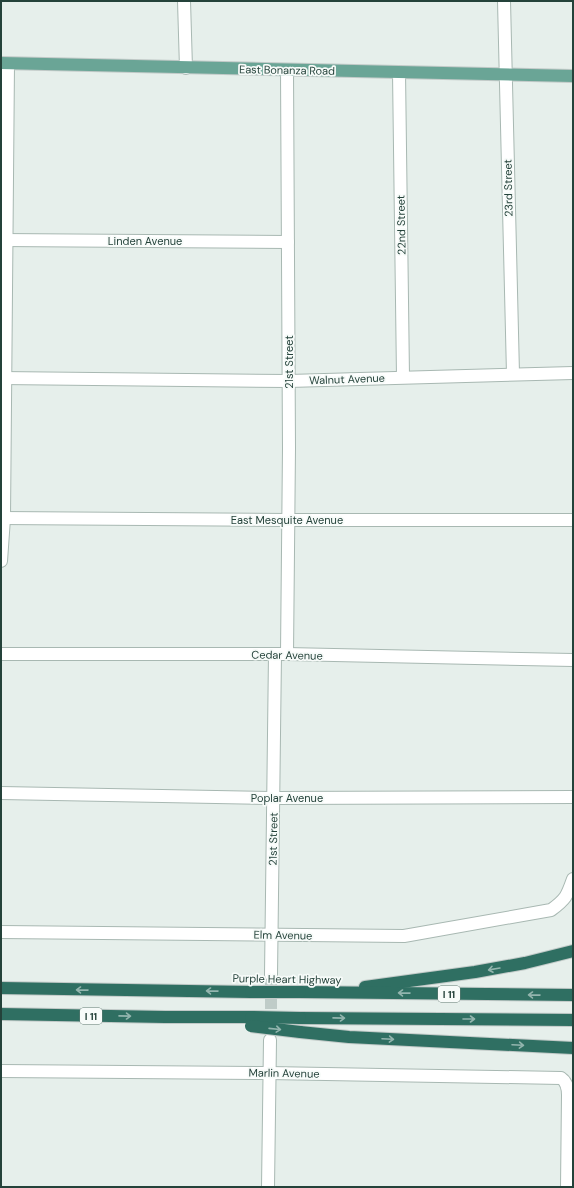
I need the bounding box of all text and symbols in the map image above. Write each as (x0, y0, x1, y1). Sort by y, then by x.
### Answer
street label: East Bonanza Road (239, 62, 335, 78)
street label: 23rd Street (500, 159, 516, 217)
street label: 22nd Street (393, 195, 409, 255)
street label: Linden Avenue (108, 234, 182, 248)
street label: 21st Street (282, 335, 296, 389)
street label: Walnut Avenue (309, 371, 385, 387)
street label: East Mesquite Avenue (231, 513, 343, 527)
street label: Cedar Avenue (251, 647, 323, 663)
street label: Poplar Avenue (251, 791, 323, 805)
street label: 21st Street (266, 812, 280, 866)
street label: Elm Avenue (253, 927, 313, 943)
one-way arrow (488, 965, 501, 973)
street label: Purple Heart Highway (232, 971, 342, 987)
one-way arrow (76, 986, 89, 993)
road number: I 11 (438, 986, 460, 1002)
one-way arrow (206, 987, 219, 995)
one-way arrow (398, 989, 411, 997)
one-way arrow (528, 991, 541, 999)
road number: I 11 (80, 1008, 102, 1024)
one-way arrow (118, 1012, 131, 1020)
one-way arrow (332, 1014, 345, 1022)
one-way arrow (462, 1015, 475, 1023)
one-way arrow (268, 1025, 281, 1033)
one-way arrow (381, 1035, 394, 1043)
one-way arrow (511, 1041, 524, 1048)
street label: Marlin Avenue (248, 1065, 320, 1081)

